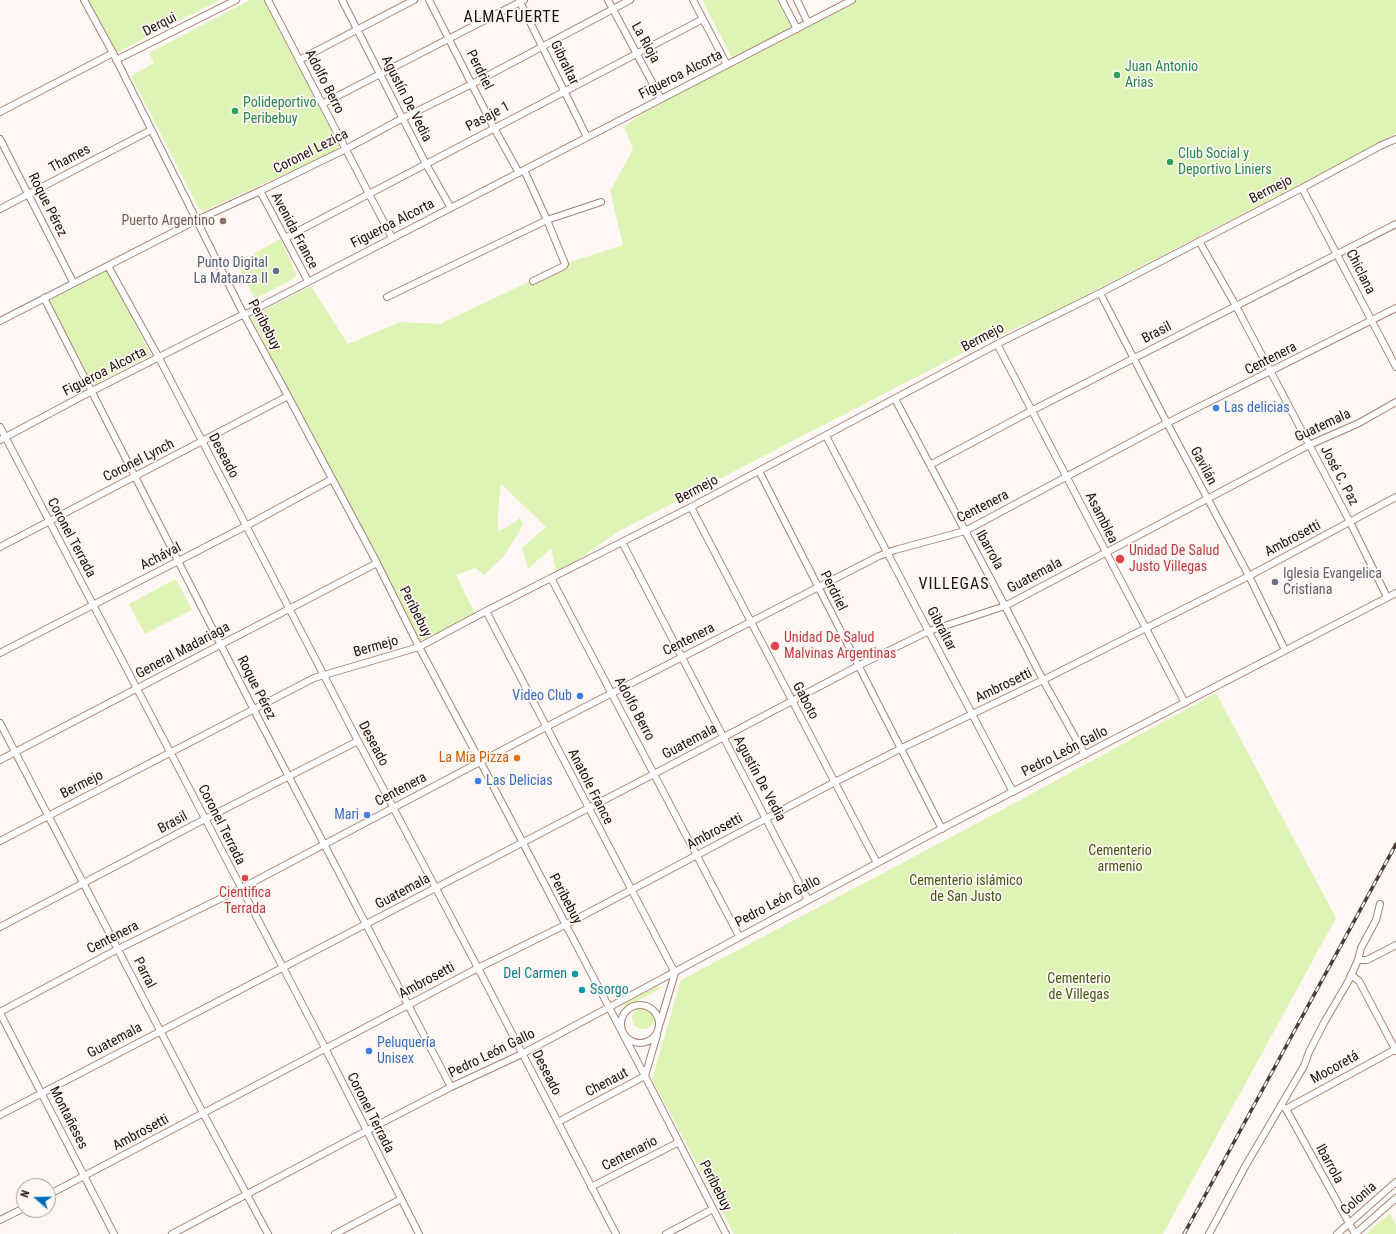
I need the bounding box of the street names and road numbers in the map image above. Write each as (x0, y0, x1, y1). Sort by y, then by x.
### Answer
street label: Derqui (140, 9, 180, 41)
street label: La Rioja (627, 20, 663, 66)
street label: Gibraltar (546, 38, 582, 88)
street label: Adolfo Berro (301, 47, 347, 117)
street label: Perdriel (462, 47, 496, 93)
street label: Figueroa Alcorta (636, 47, 726, 103)
street label: Agustín De Vedia (377, 53, 435, 145)
street label: Pasaje 1 (463, 98, 513, 136)
street label: Coronel Lezica (271, 126, 351, 178)
street label: Thames (47, 141, 93, 177)
street label: Roque Pérez (24, 170, 70, 240)
street label: Bermejo (1247, 172, 1295, 208)
street label: Avenida France (267, 190, 321, 272)
street label: Figueroa Alcorta (348, 196, 438, 252)
street label: Chiclana (1342, 247, 1378, 297)
street label: Peribebuy (244, 297, 284, 353)
street label: Brasil (1139, 318, 1175, 348)
street label: Bermejo (959, 320, 1007, 356)
street label: Centenera (1242, 339, 1300, 379)
street label: Figueroa Alcorta (60, 344, 150, 400)
street label: Guatemala (1292, 406, 1354, 446)
street label: Deseado (204, 431, 242, 481)
street label: Coronel Lynch (101, 436, 177, 486)
street label: José C. Paz (1316, 443, 1362, 509)
street label: Gavilán (1186, 444, 1220, 488)
street label: Bermejo (673, 472, 721, 508)
street label: Centenera (954, 487, 1012, 527)
street label: Asamblea (1081, 490, 1121, 546)
street label: Coronel Terrada (43, 495, 99, 581)
street label: Ambrosetti (1262, 517, 1324, 561)
street label: Ibarrola (971, 527, 1007, 573)
street label: Achával (138, 540, 184, 574)
street label: Guatemala (1005, 555, 1065, 597)
street label: Perdriel (816, 568, 850, 614)
street label: Peribebuy (395, 584, 435, 640)
street label: Gibraltar (922, 604, 960, 654)
street label: General Madariaga (133, 619, 233, 683)
street label: Centenera (660, 620, 718, 660)
street label: Bermejo (352, 633, 400, 661)
street label: Roque Pérez (233, 653, 279, 723)
street label: Ambrosetti (973, 665, 1035, 707)
street label: Adolfo Berro (610, 674, 658, 744)
street label: Gaboto (788, 679, 822, 723)
street label: Deseado (354, 719, 392, 769)
street label: Guatemala (660, 721, 720, 763)
street label: Pedro León Gallo (1019, 723, 1111, 781)
street label: Agustín De Vedia (729, 733, 789, 825)
street label: Anatole France (564, 746, 616, 828)
street label: Bermejo (58, 767, 106, 803)
street label: Centenera (372, 769, 430, 811)
street label: Coronel Terrada (194, 782, 248, 868)
street label: Brasil (155, 808, 191, 838)
street label: Ambrosetti (684, 810, 746, 854)
street label: Guatemala (373, 871, 433, 913)
street label: Peribebuy (545, 871, 585, 927)
street label: Pedro León Gallo (732, 872, 824, 932)
street label: Centenera (84, 918, 142, 958)
street label: Parral (129, 955, 159, 991)
street label: Ambrosetti (396, 959, 458, 1003)
street label: Guatemala (85, 1020, 145, 1062)
street label: Pedro León Gallo (446, 1026, 538, 1082)
street label: Deseado (528, 1048, 564, 1098)
street label: Mocoretá (1308, 1048, 1362, 1088)
street label: Chenaut (583, 1065, 631, 1101)
street label: Coronel Terrada (343, 1070, 397, 1156)
street label: Montañeses (45, 1084, 91, 1152)
street label: Ambrosetti (110, 1111, 172, 1155)
street label: Centenario (599, 1133, 661, 1175)
street label: Ibarrola (1311, 1141, 1347, 1187)
street label: Peribebuy (695, 1158, 735, 1214)
street label: Colonia (1338, 1179, 1380, 1219)

